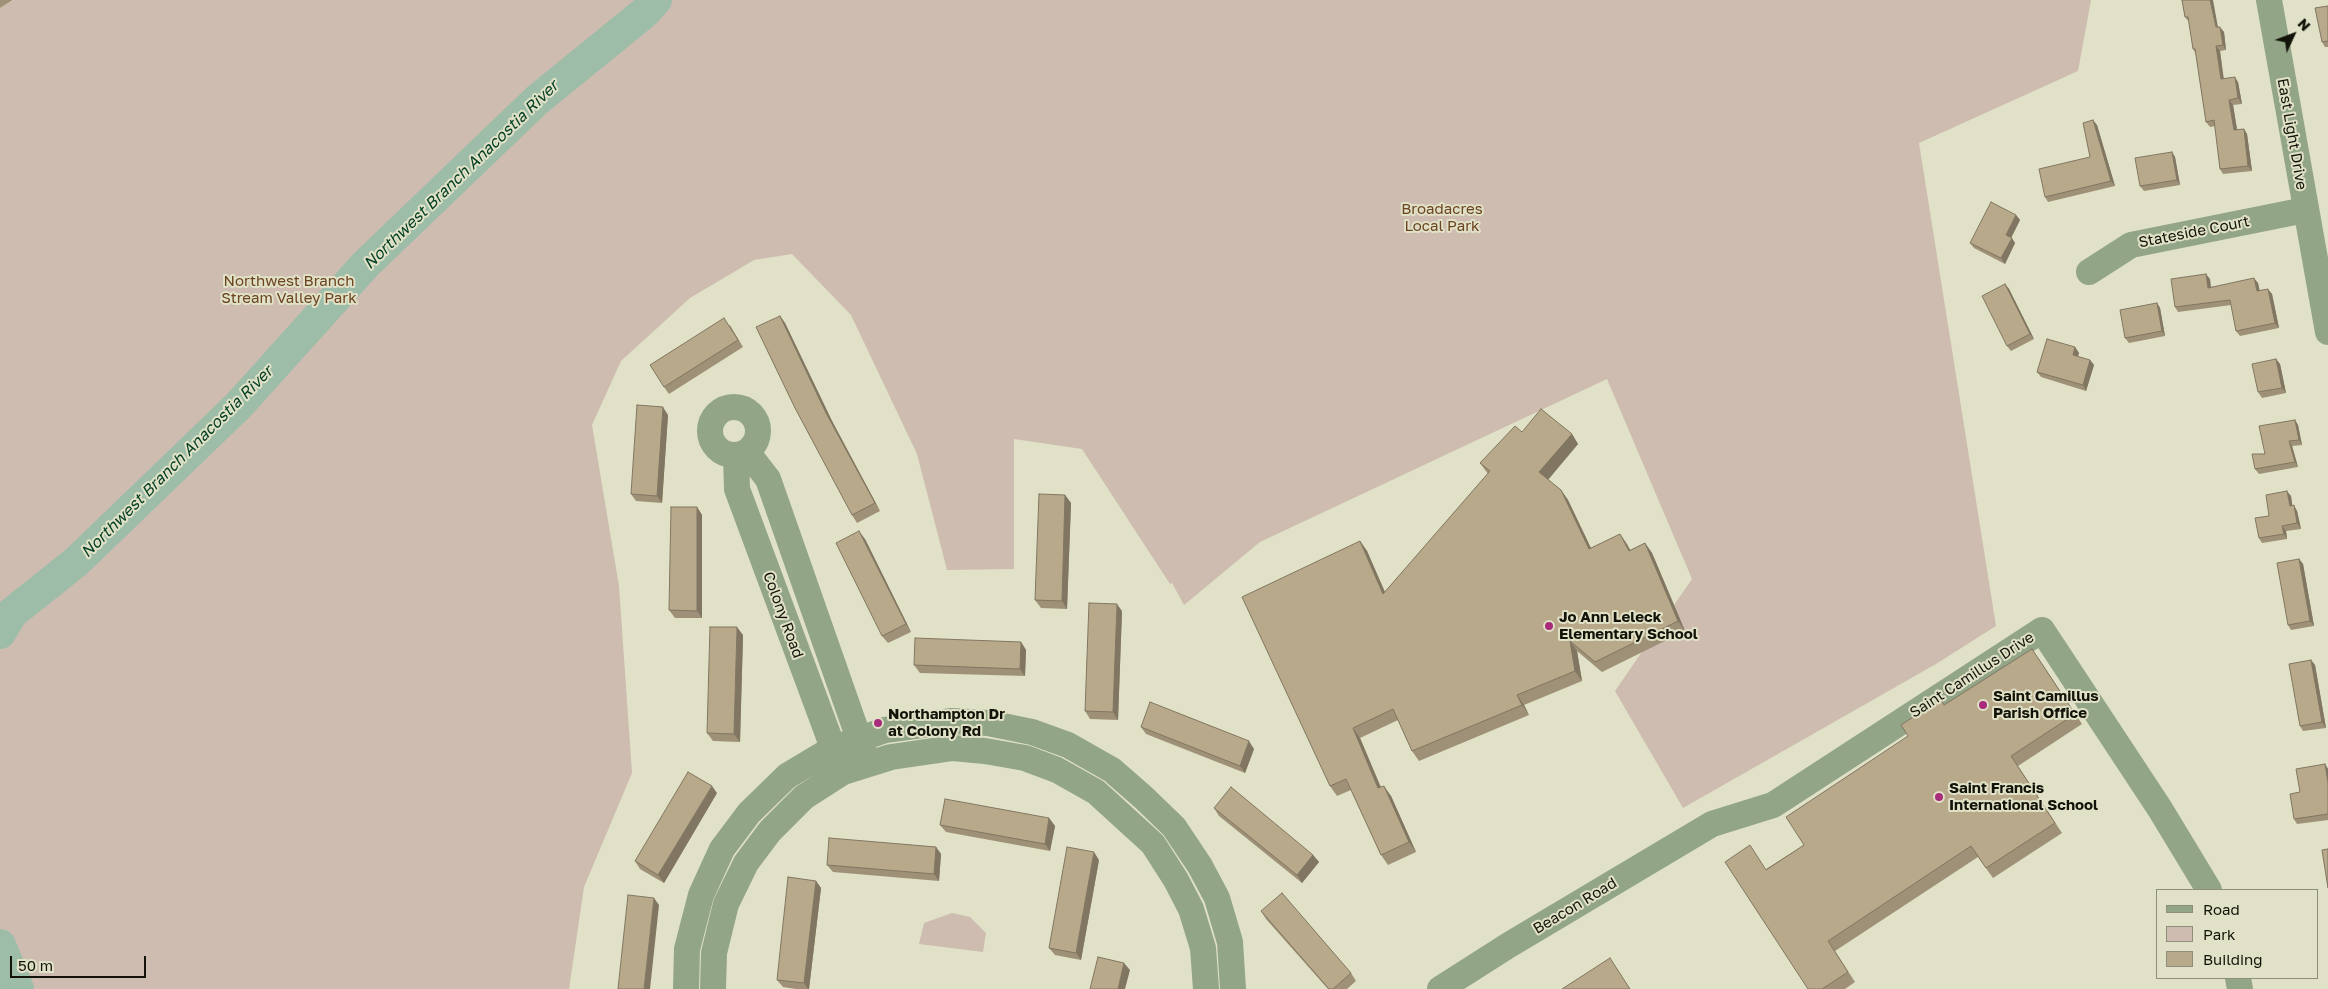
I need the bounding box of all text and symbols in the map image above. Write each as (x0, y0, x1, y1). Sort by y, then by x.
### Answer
north arrow (2268, 10, 2318, 60)
text: N (2294, 15, 2314, 34)
water label: Northwest Branch Anacostia River (360, 77, 562, 273)
street label: East Light Drive (2273, 77, 2311, 191)
park label: Broadacres Local Park (1401, 200, 1483, 235)
street label: Stateside Court (2137, 212, 2251, 252)
park label: Northwest Branch Stream Valley Park (221, 272, 357, 307)
water label: Northwest Branch Anacostia River (77, 362, 277, 562)
street label: Colony Road (759, 569, 807, 661)
place label: Jo Ann Leleck Elementary School (1559, 608, 1698, 643)
marker: Jo Ann Leleck Elementary School (1543, 620, 1555, 632)
street label: Saint Camillus Drive (1907, 628, 2037, 722)
place label: Saint Camillus Parish Office (1993, 687, 2099, 722)
marker: Saint Camillus Parish Office (1977, 699, 1989, 711)
place label: Northampton Dr at Colony Rd (888, 705, 1005, 740)
marker: Northampton Dr at Colony Rd (872, 717, 884, 729)
place label: Saint Francis International School (1949, 779, 2098, 814)
marker: Saint Francis International School (1933, 791, 1945, 803)
street label: Beacon Road (1530, 874, 1620, 938)
legend (2156, 889, 2318, 979)
text: Road (2203, 900, 2240, 918)
text: Park (2203, 925, 2235, 943)
scale bar (12, 946, 149, 978)
text: Building (2203, 950, 2263, 968)
text: 50 m (18, 956, 53, 974)

